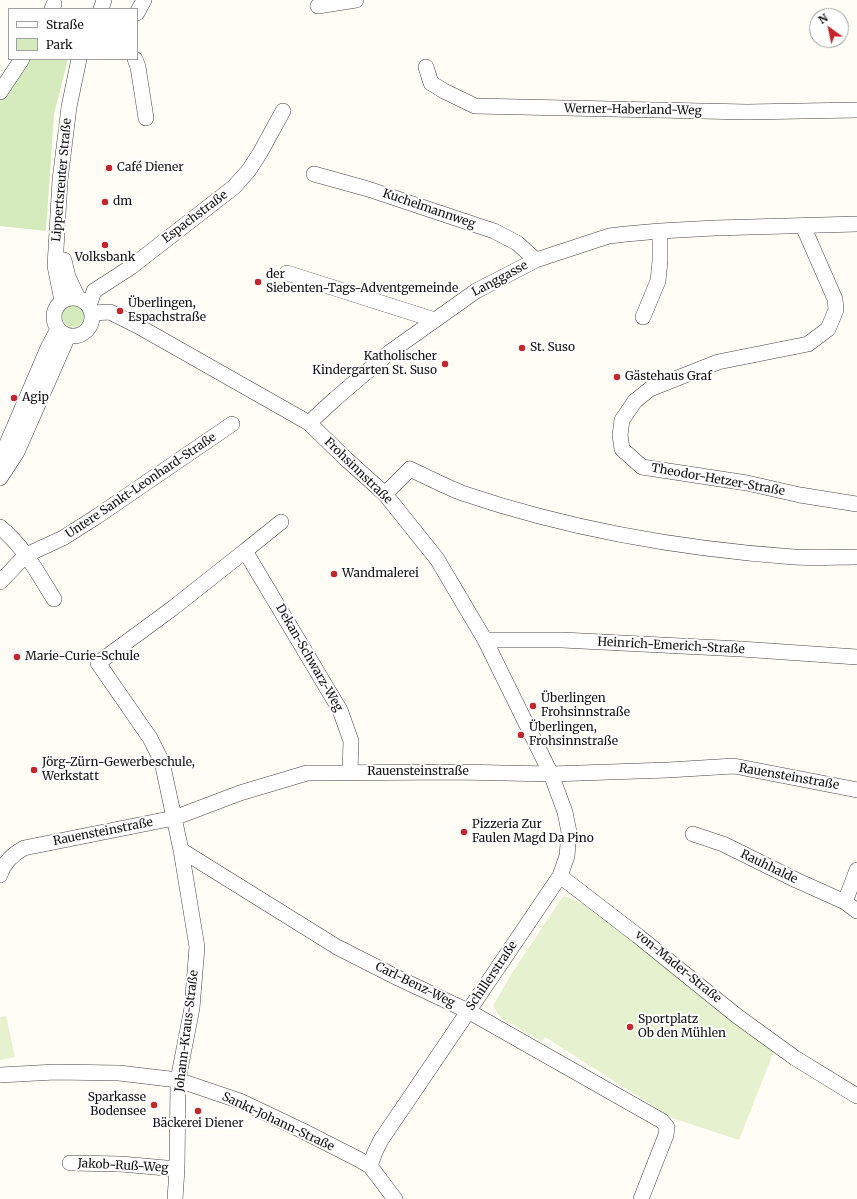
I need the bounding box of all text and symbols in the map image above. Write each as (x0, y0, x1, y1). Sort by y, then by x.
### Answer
legend (8, 8, 138, 60)
north arrow (809, 8, 849, 48)
text: N (816, 11, 830, 27)
text: Straße (46, 17, 84, 32)
text: Park (46, 37, 73, 52)
street label: Werner-Haberland-Weg (564, 102, 702, 118)
street label: Lippertsreuter Straße (49, 118, 75, 242)
place label: Café Diener (117, 161, 184, 175)
marker: Café Diener (104, 163, 114, 173)
street label: Kuchelmannweg (381, 186, 477, 232)
street label: Espachstraße (160, 188, 230, 246)
place label: dm (113, 195, 132, 209)
marker: dm (100, 197, 110, 207)
marker: Volksbank (100, 240, 110, 250)
place label: Volksbank (75, 251, 135, 265)
street label: Langgasse (470, 258, 530, 300)
place label: der Siebenten-Tags-Adventgemeinde (266, 268, 458, 296)
marker: der Siebenten-Tags-Adventgemeinde (253, 277, 263, 287)
place label: Überlingen, Espachstraße (128, 297, 206, 325)
marker: Überlingen, Espachstraße (115, 306, 125, 316)
place label: St. Suso (530, 341, 575, 355)
marker: St. Suso (517, 343, 527, 353)
place label: Katholischer Kindergarten St. Suso (312, 350, 437, 378)
marker: Katholischer Kindergarten St. Suso (440, 359, 450, 369)
place label: Gästehaus Graf (625, 370, 712, 384)
marker: Gästehaus Graf (612, 372, 622, 382)
place label: Agip (22, 391, 49, 405)
marker: Agip (9, 393, 19, 403)
street label: Untere Sankt-Leonhard-Straße (63, 430, 219, 542)
street label: Frohsinnstraße (321, 435, 395, 507)
street label: Theodor-Hetzer-Straße (650, 461, 786, 499)
place label: Wandmalerei (342, 567, 419, 581)
marker: Wandmalerei (329, 569, 339, 579)
street label: Dekan-Schwarz-Weg (272, 602, 346, 714)
street label: Heinrich-Emerich-Straße (597, 635, 745, 657)
place label: Marie-Curie-Schule (25, 650, 140, 664)
marker: Marie-Curie-Schule (12, 652, 22, 662)
place label: Überlingen Frohsinnstraße (541, 692, 630, 720)
marker: Überlingen Frohsinnstraße (528, 701, 538, 711)
place label: Überlingen, Frohsinnstraße (529, 721, 618, 749)
marker: Überlingen, Frohsinnstraße (516, 730, 526, 740)
place label: Jörg-Zürn-Gewerbeschule, Werkstatt (42, 756, 195, 784)
street label: Rauensteinstraße (738, 761, 840, 793)
marker: Jörg-Zürn-Gewerbeschule, Werkstatt (29, 765, 39, 775)
street label: Rauensteinstraße (367, 765, 469, 779)
street label: Rauensteinstraße (52, 815, 154, 849)
place label: Pizzeria Zur Faulen Magd Da Pino (472, 818, 594, 846)
marker: Pizzeria Zur Faulen Magd Da Pino (459, 827, 469, 837)
street label: Rauhhalde (738, 847, 800, 887)
street label: von-Mader-Straße (632, 928, 724, 1006)
street label: Schillerstraße (464, 939, 520, 1013)
street label: Carl-Benz-Weg (373, 959, 457, 1011)
street label: Johann-Kraus-Straße (172, 969, 202, 1093)
place label: Sportplatz Ob den Mühlen (638, 1013, 726, 1041)
marker: Sportplatz Ob den Mühlen (625, 1022, 635, 1032)
street label: Sankt-Johann-Straße (220, 1090, 336, 1154)
place label: Sparkasse Bodensee (88, 1091, 146, 1119)
marker: Sparkasse Bodensee (149, 1100, 159, 1110)
marker: Bäckerei Diener (193, 1106, 203, 1116)
place label: Bäckerei Diener (152, 1117, 244, 1131)
street label: Jakob-Ruß-Weg (77, 1156, 169, 1176)

